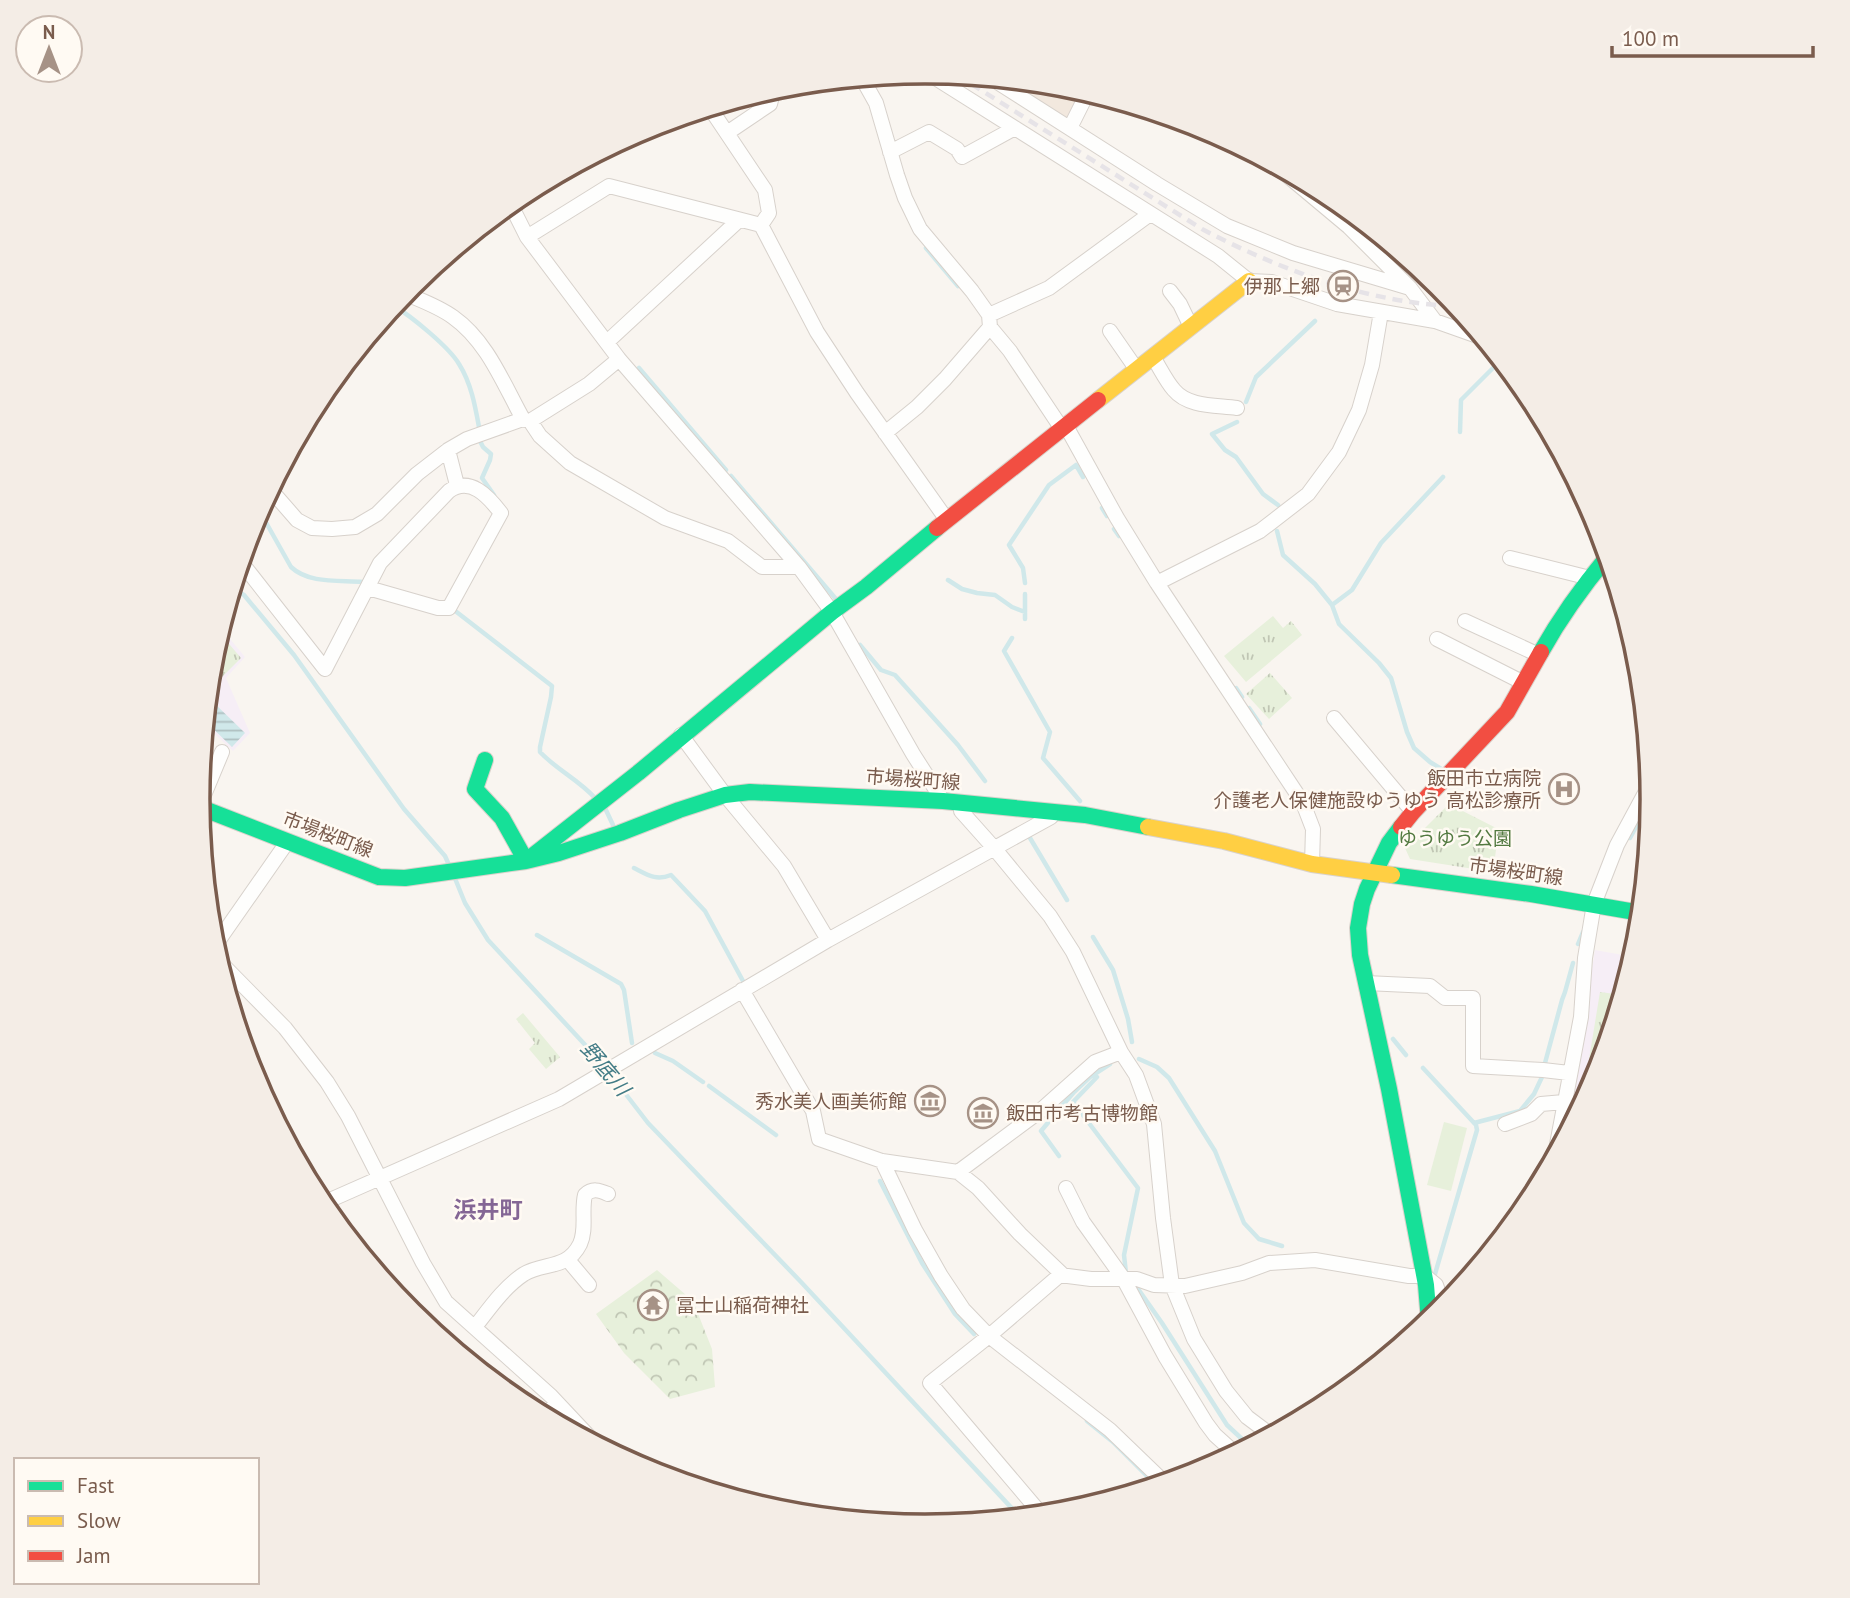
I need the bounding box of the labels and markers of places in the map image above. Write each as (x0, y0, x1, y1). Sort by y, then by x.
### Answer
station icon: 伊那上郷 (1326, 269, 1360, 303)
place label: 伊那上郷 (1244, 274, 1320, 298)
place label: 飯田市立病院 介護老人保健施設ゆうゆう 高松診療所 (1213, 766, 1541, 812)
hospital icon: 飯田市立病院 介護老人保健施設ゆうゆう 高松診療所 (1547, 772, 1581, 806)
museum icon: 秀水美人画美術館 (913, 1084, 947, 1118)
place label: 秀水美人画美術館 (755, 1089, 907, 1113)
museum icon: 飯田市考古博物館 (966, 1096, 1000, 1130)
place label: 飯田市考古博物館 (1006, 1101, 1158, 1125)
temple icon: 冨士山稲荷神社 (636, 1288, 670, 1322)
place label: 冨士山稲荷神社 (676, 1293, 809, 1317)

